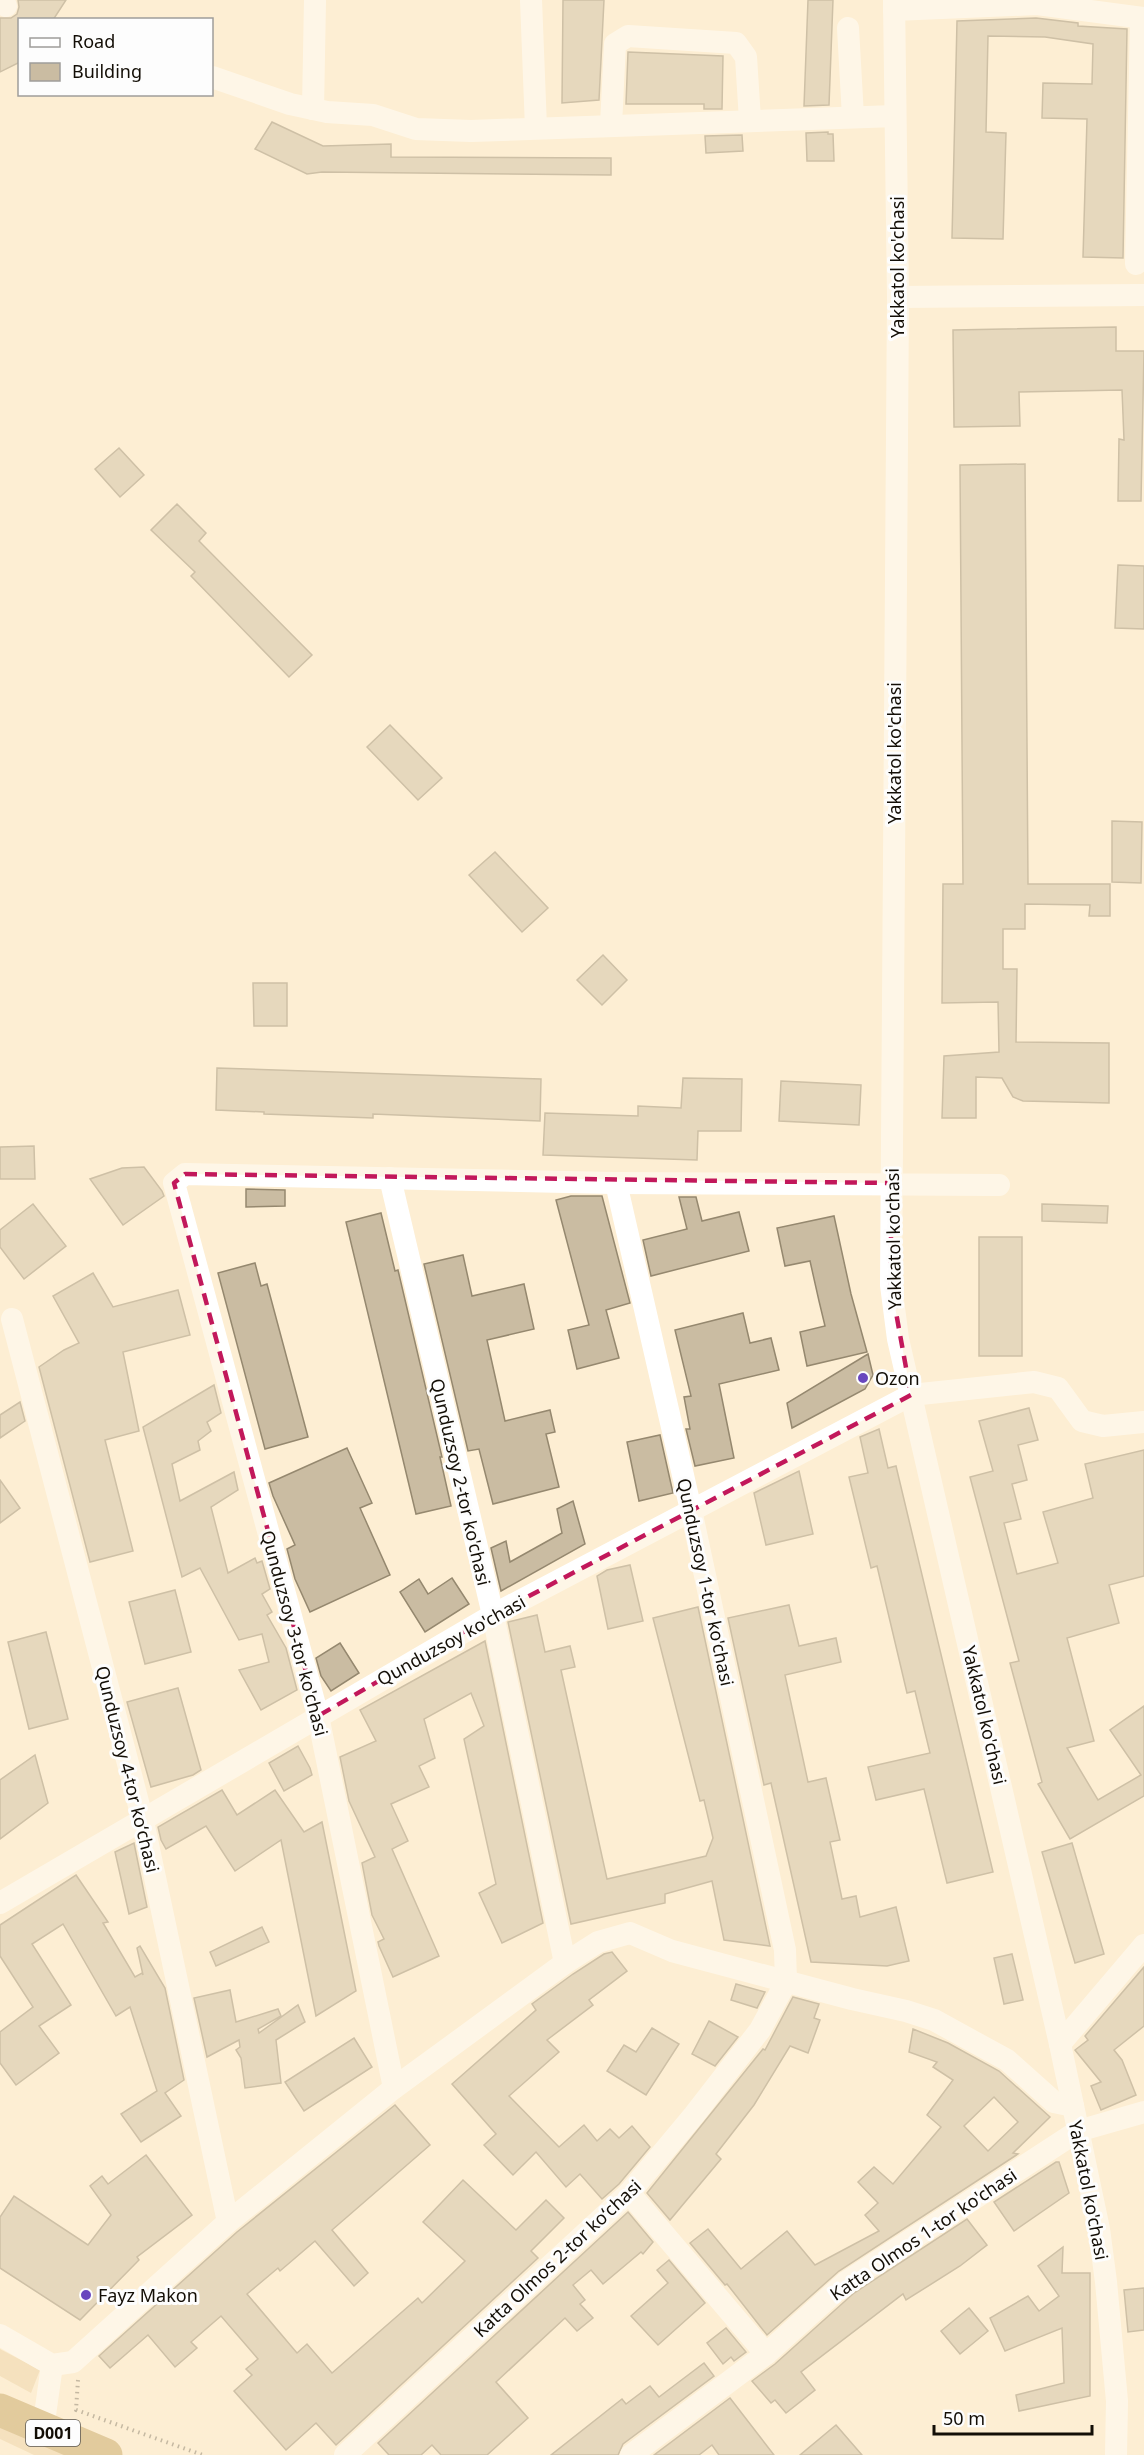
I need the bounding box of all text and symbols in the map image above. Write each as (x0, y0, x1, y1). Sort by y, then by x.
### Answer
legend (18, 18, 213, 96)
text: Road (72, 29, 115, 53)
text: Building (72, 59, 142, 83)
street label: Yakkatol ko'chasi (885, 196, 909, 338)
street label: Yakkatol ko'chasi (882, 682, 906, 824)
street label: Yakkatol ko'chasi (880, 1168, 906, 1310)
place label: Ozon (875, 1366, 920, 1390)
marker: Ozon (856, 1371, 870, 1385)
street label: Qunduzsoy 2-tor ko'chasi (425, 1376, 497, 1588)
street label: Qunduzsoy 1-tor ko'chasi (672, 1476, 740, 1688)
street label: Qunduzsoy 3-tor ko'chasi (256, 1528, 334, 1738)
street label: Qunduzsoy ko'chasi (372, 1589, 530, 1691)
street label: Yakkatol ko'chasi (957, 1643, 1013, 1787)
street label: Qunduzsoy 4-tor koʻchasi (91, 1663, 165, 1875)
street label: Yakkatol ko'chasi (1064, 2118, 1114, 2262)
street label: Katta Olmos 1-tor ko'chasi (825, 2162, 1021, 2306)
street label: Katta Olmos 2-tor koʻchasi (468, 2174, 646, 2342)
place label: Fayz Makon (98, 2283, 198, 2307)
marker: Fayz Makon (79, 2288, 93, 2302)
scale bar (934, 2398, 1092, 2436)
text: 50 m (943, 2406, 985, 2430)
road number: D001 (26, 2420, 80, 2446)

